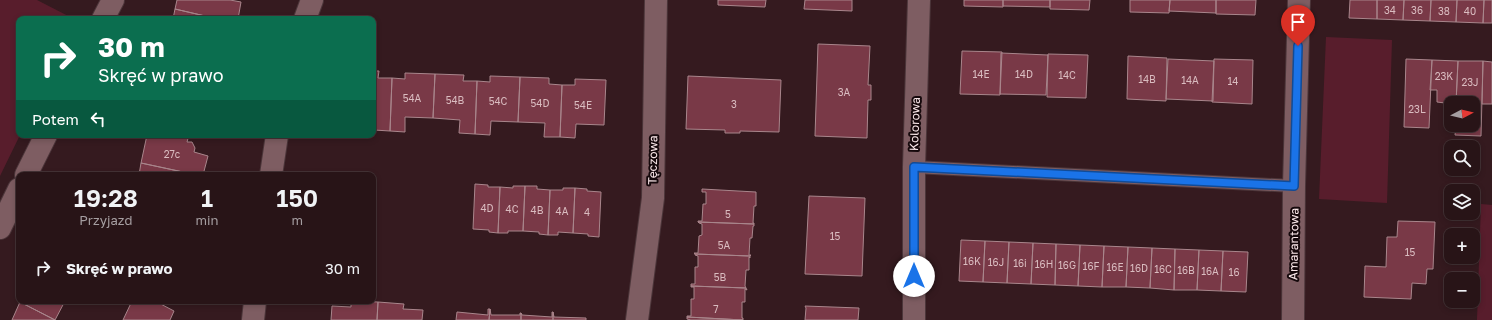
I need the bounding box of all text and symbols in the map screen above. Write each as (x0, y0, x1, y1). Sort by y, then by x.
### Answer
house number: 34 (1384, 4, 1396, 16)
house number: 36 (1411, 4, 1423, 16)
pin (1281, 5, 1315, 46)
house number: 38 (1438, 5, 1450, 17)
house number: 40 (1464, 5, 1476, 17)
icon: arrive (1287, 11, 1309, 33)
text: 30 m (98, 30, 165, 63)
icon: right (32, 32, 84, 84)
text: Skręć w prawo (98, 64, 223, 86)
house number: 14E (972, 68, 990, 80)
house number: 14D (1015, 68, 1033, 80)
house number: 14C (1058, 69, 1076, 81)
house number: 23K (1435, 70, 1453, 82)
house number: 14B (1138, 73, 1156, 85)
house number: 14A (1181, 74, 1199, 86)
house number: 14 (1228, 75, 1238, 87)
house number: 23J (1461, 76, 1479, 88)
house number: 3A (838, 86, 851, 98)
house number: 54A (403, 92, 422, 104)
house number: 54B (446, 94, 465, 106)
house number: 54C (489, 95, 508, 107)
north arrow (1444, 96, 1480, 132)
map controls (1444, 96, 1480, 308)
house number: 54D (531, 97, 549, 109)
street label: Kolorowa (906, 97, 923, 151)
house number: 3 (731, 98, 737, 110)
house number: 54E (574, 99, 592, 111)
house number: 23L (1408, 103, 1426, 115)
icon: left (87, 108, 109, 130)
text: Potem (32, 110, 79, 128)
street label: Tęczowa (645, 135, 660, 185)
button: search (1444, 140, 1480, 176)
house number: 27c (164, 148, 181, 160)
text: 19:28 (74, 183, 138, 212)
text: 1 (201, 183, 213, 212)
text: 150 (276, 183, 318, 212)
button: layers (1444, 184, 1480, 220)
house number: 4D (480, 202, 494, 214)
house number: 4C (506, 203, 519, 215)
house number: 4B (531, 204, 544, 216)
house number: 4A (556, 205, 569, 217)
house number: 4 (584, 206, 590, 218)
house number: 5 (725, 208, 731, 220)
street label: Amarantowa (1285, 208, 1302, 280)
text: Przyjazd (79, 212, 132, 228)
text: min (196, 212, 219, 228)
text: m (292, 212, 303, 228)
button: + (1444, 228, 1480, 264)
house number: 15 (830, 230, 841, 242)
house number: 5A (718, 239, 731, 251)
house number: 15 (1405, 246, 1416, 258)
position arrow (893, 255, 935, 297)
house number: 16K (963, 255, 981, 267)
house number: 16J (988, 256, 1004, 268)
icon: right (32, 257, 54, 279)
house number: 16i (1013, 257, 1027, 269)
house number: 16H (1035, 258, 1053, 270)
text: Skręć w prawo (66, 259, 173, 277)
text: 30 m (325, 259, 360, 277)
house number: 16G (1058, 259, 1076, 271)
house number: 16F (1083, 260, 1099, 272)
house number: 16E (1107, 261, 1124, 273)
house number: 16D (1130, 262, 1148, 274)
house number: 16C (1154, 263, 1172, 275)
house number: 16B (1177, 264, 1195, 276)
house number: 16A (1201, 265, 1219, 277)
house number: 16 (1229, 266, 1239, 278)
house number: 5B (714, 271, 727, 283)
button: − (1444, 272, 1480, 308)
house number: 7 (713, 303, 719, 315)

